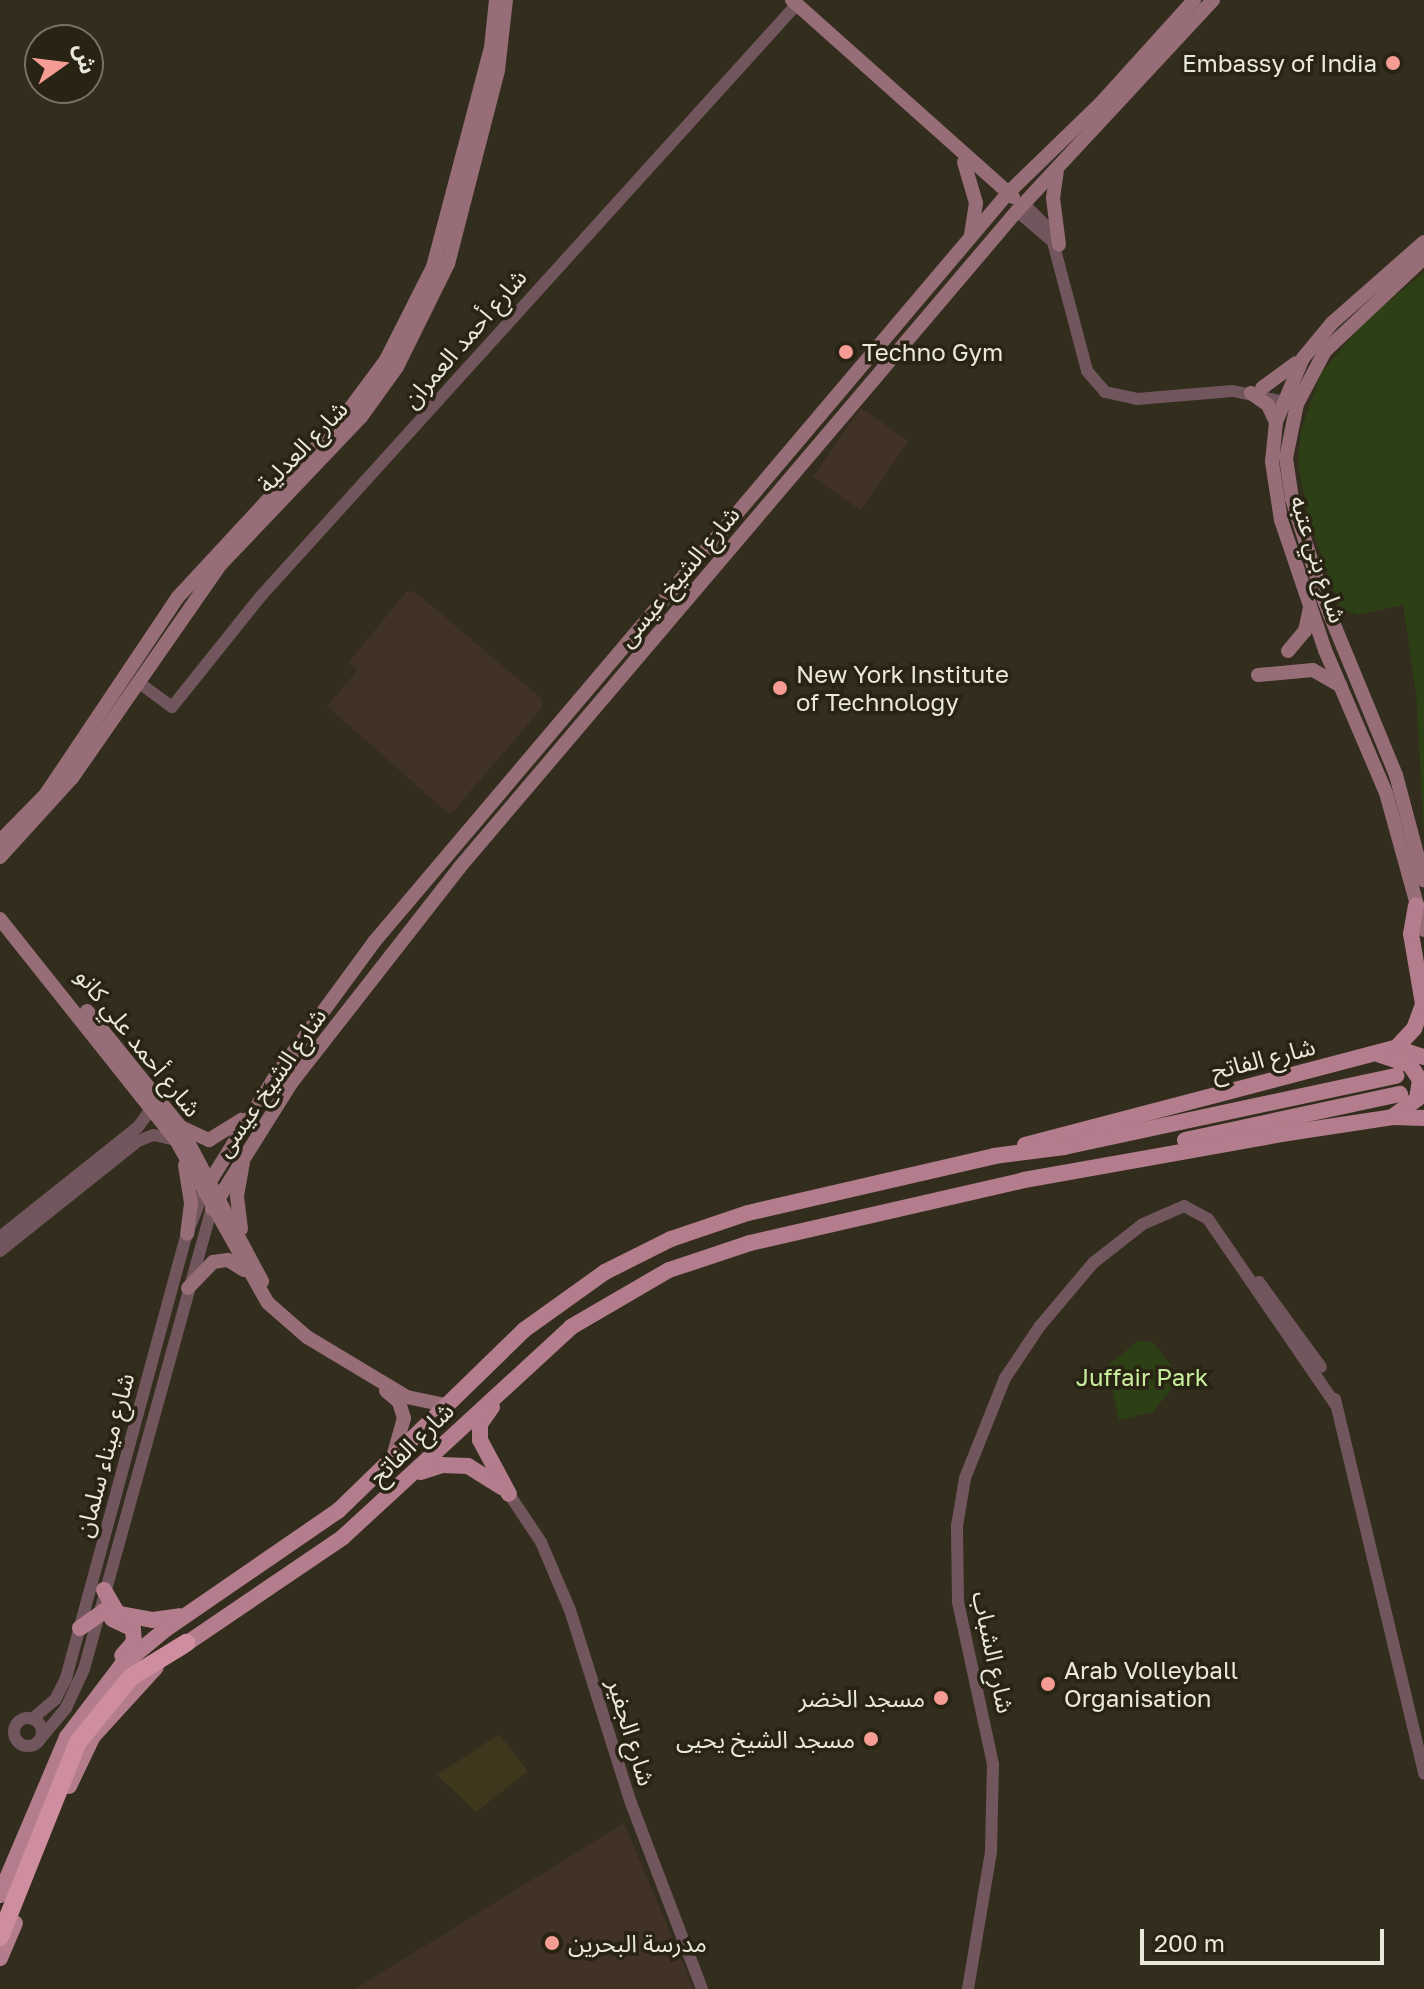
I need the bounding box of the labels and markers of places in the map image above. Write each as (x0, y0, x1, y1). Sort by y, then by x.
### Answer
place label: Embassy of India (1182, 49, 1377, 77)
marker: Embassy of India (1384, 54, 1402, 72)
place label: Techno Gym (862, 338, 1003, 366)
marker: Techno Gym (837, 343, 855, 361)
place label: New York Institute of Technology (796, 660, 1009, 716)
marker: New York Institute of Technology (771, 679, 789, 697)
place label: Arab Volleyball Organisation (1064, 1656, 1238, 1712)
marker: Arab Volleyball Organisation (1039, 1675, 1057, 1693)
place label: مسجد الخضر (798, 1684, 925, 1712)
marker: مسجد الخضر (932, 1689, 950, 1707)
place label: مسجد الشيخ يحيى (676, 1725, 855, 1753)
marker: مسجد الشيخ يحيى (862, 1730, 880, 1748)
place label: مدرسة البحرين (568, 1929, 707, 1957)
marker: مدرسة البحرين (543, 1934, 561, 1952)

